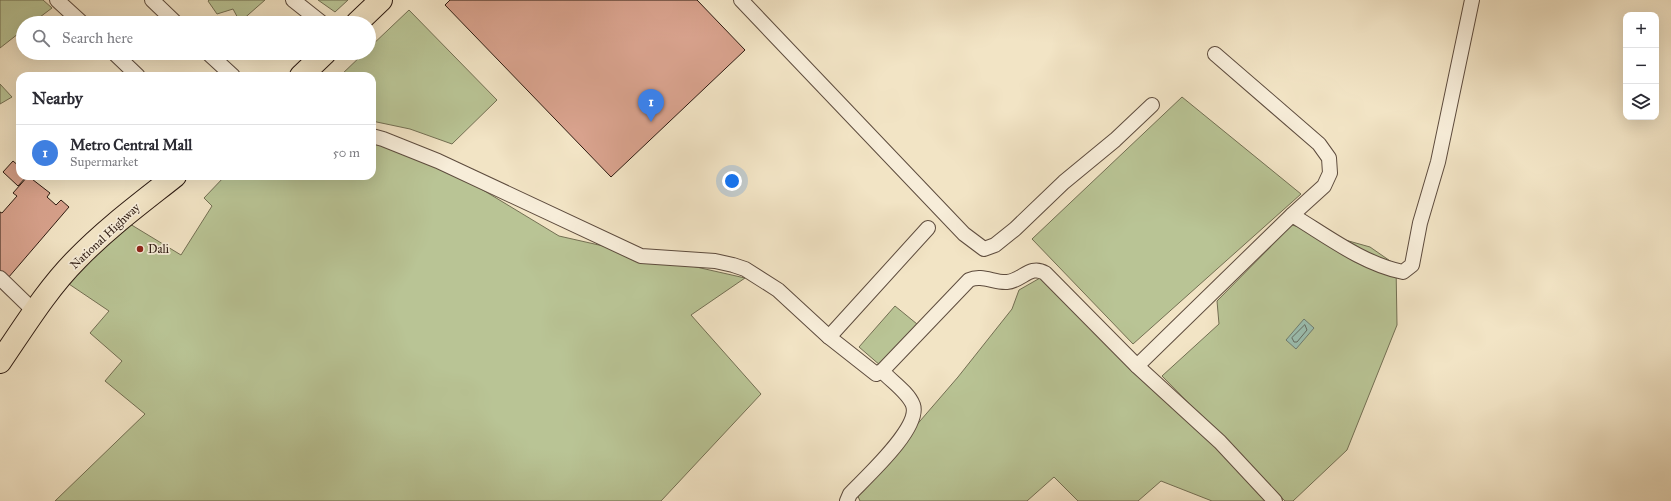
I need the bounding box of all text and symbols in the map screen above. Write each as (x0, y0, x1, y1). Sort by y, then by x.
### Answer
map controls (1623, 12, 1659, 120)
button: + (1623, 12, 1659, 48)
search box (16, 16, 376, 60)
icon: search (30, 27, 52, 49)
text: Search here (62, 29, 133, 47)
button: − (1623, 48, 1659, 84)
button: layers (1623, 84, 1659, 120)
text: Nearby (32, 88, 83, 109)
pin: 1 (638, 89, 664, 122)
text: Metro Central Mall (70, 136, 192, 154)
text: 1 (42, 145, 48, 161)
text: 50 m (333, 145, 360, 161)
text: Supermarket (70, 154, 138, 170)
your location (722, 171, 742, 191)
street label: National Highway (67, 200, 144, 273)
place label: Dali (148, 242, 170, 256)
marker: Dali (135, 244, 145, 254)

